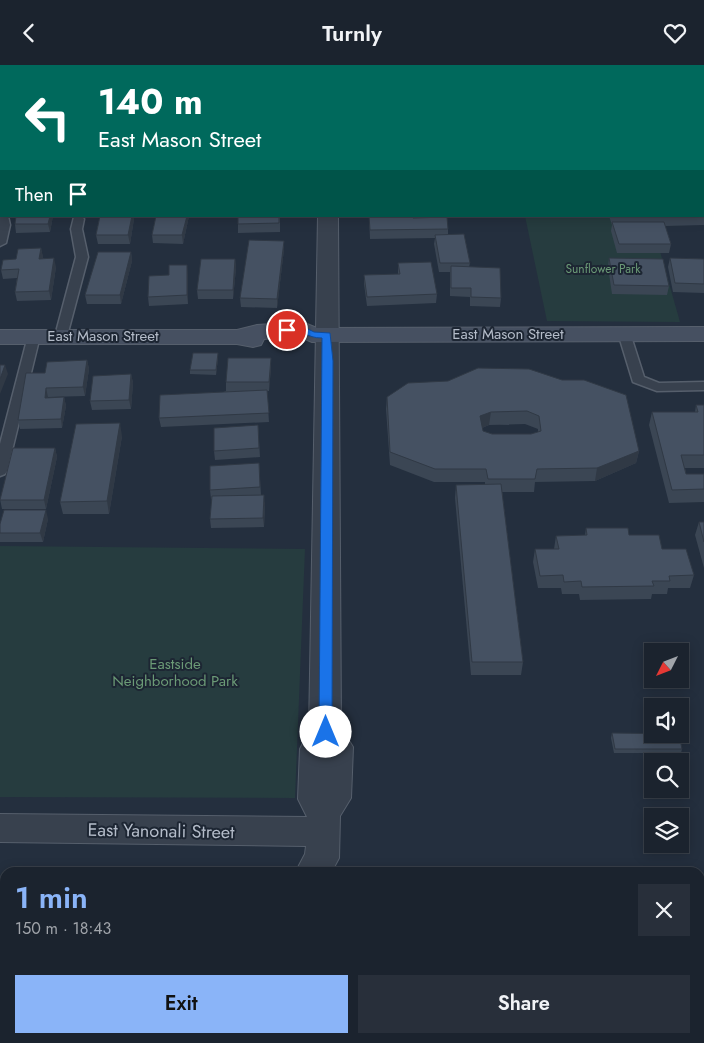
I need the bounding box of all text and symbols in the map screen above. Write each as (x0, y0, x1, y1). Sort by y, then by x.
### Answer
text: Turnly (322, 17, 382, 49)
icon: back (15, 19, 43, 47)
icon: heart (661, 19, 689, 47)
text: 140 m (98, 77, 203, 127)
icon: left (15, 85, 80, 150)
text: East Mason Street (98, 123, 261, 155)
icon: arrive (64, 180, 92, 208)
text: Then (15, 181, 54, 208)
park label: Sunflower Park (565, 260, 641, 278)
pin (266, 309, 308, 351)
icon: arrive (273, 316, 301, 344)
street label: East Mason Street (452, 323, 564, 345)
street label: East Mason Street (47, 325, 159, 347)
north arrow (644, 643, 689, 687)
map controls (644, 643, 689, 853)
park label: Eastside Neighborhood Park (112, 653, 238, 692)
button: sound (644, 698, 689, 743)
position arrow (299, 705, 351, 757)
button: search (644, 753, 689, 798)
button: layers (644, 808, 689, 853)
street label: East Yanonali Street (87, 817, 235, 845)
text: 1 min (15, 876, 88, 919)
button: close (638, 884, 690, 936)
text: 150 m · 18:43 (15, 917, 111, 940)
button: Exit (15, 975, 348, 1033)
button: Share (358, 975, 690, 1033)

